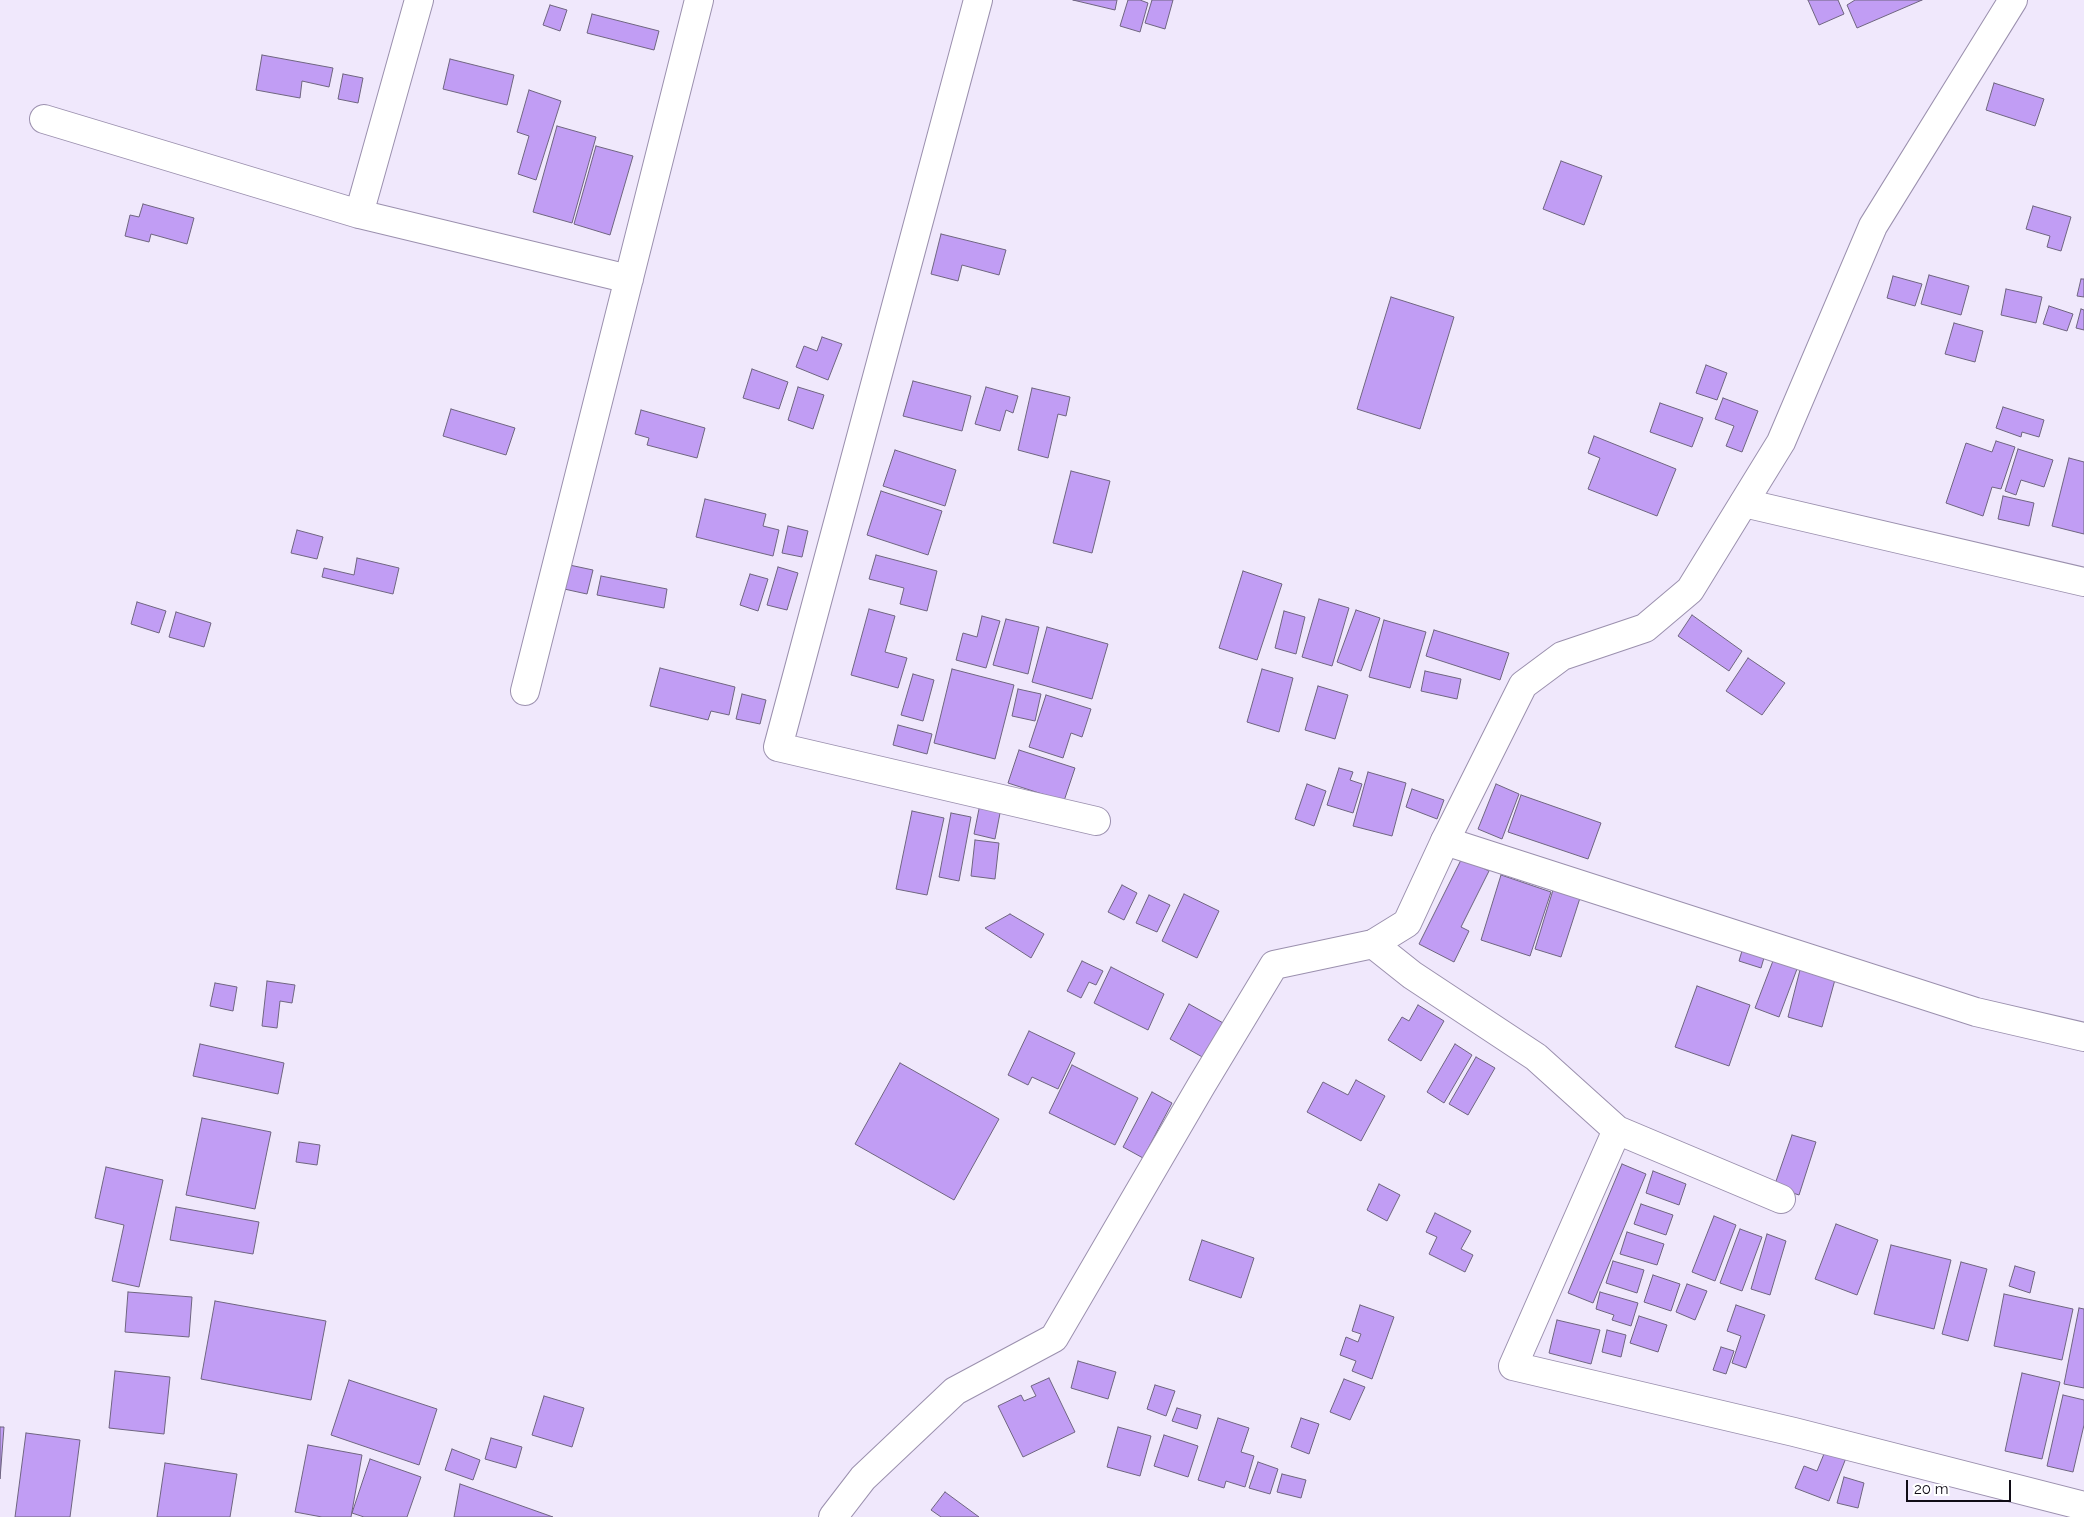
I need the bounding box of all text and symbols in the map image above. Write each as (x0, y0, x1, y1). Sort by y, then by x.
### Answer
scale bar (1909, 1470, 2014, 1502)
text: 20 m (1914, 1480, 1949, 1498)

